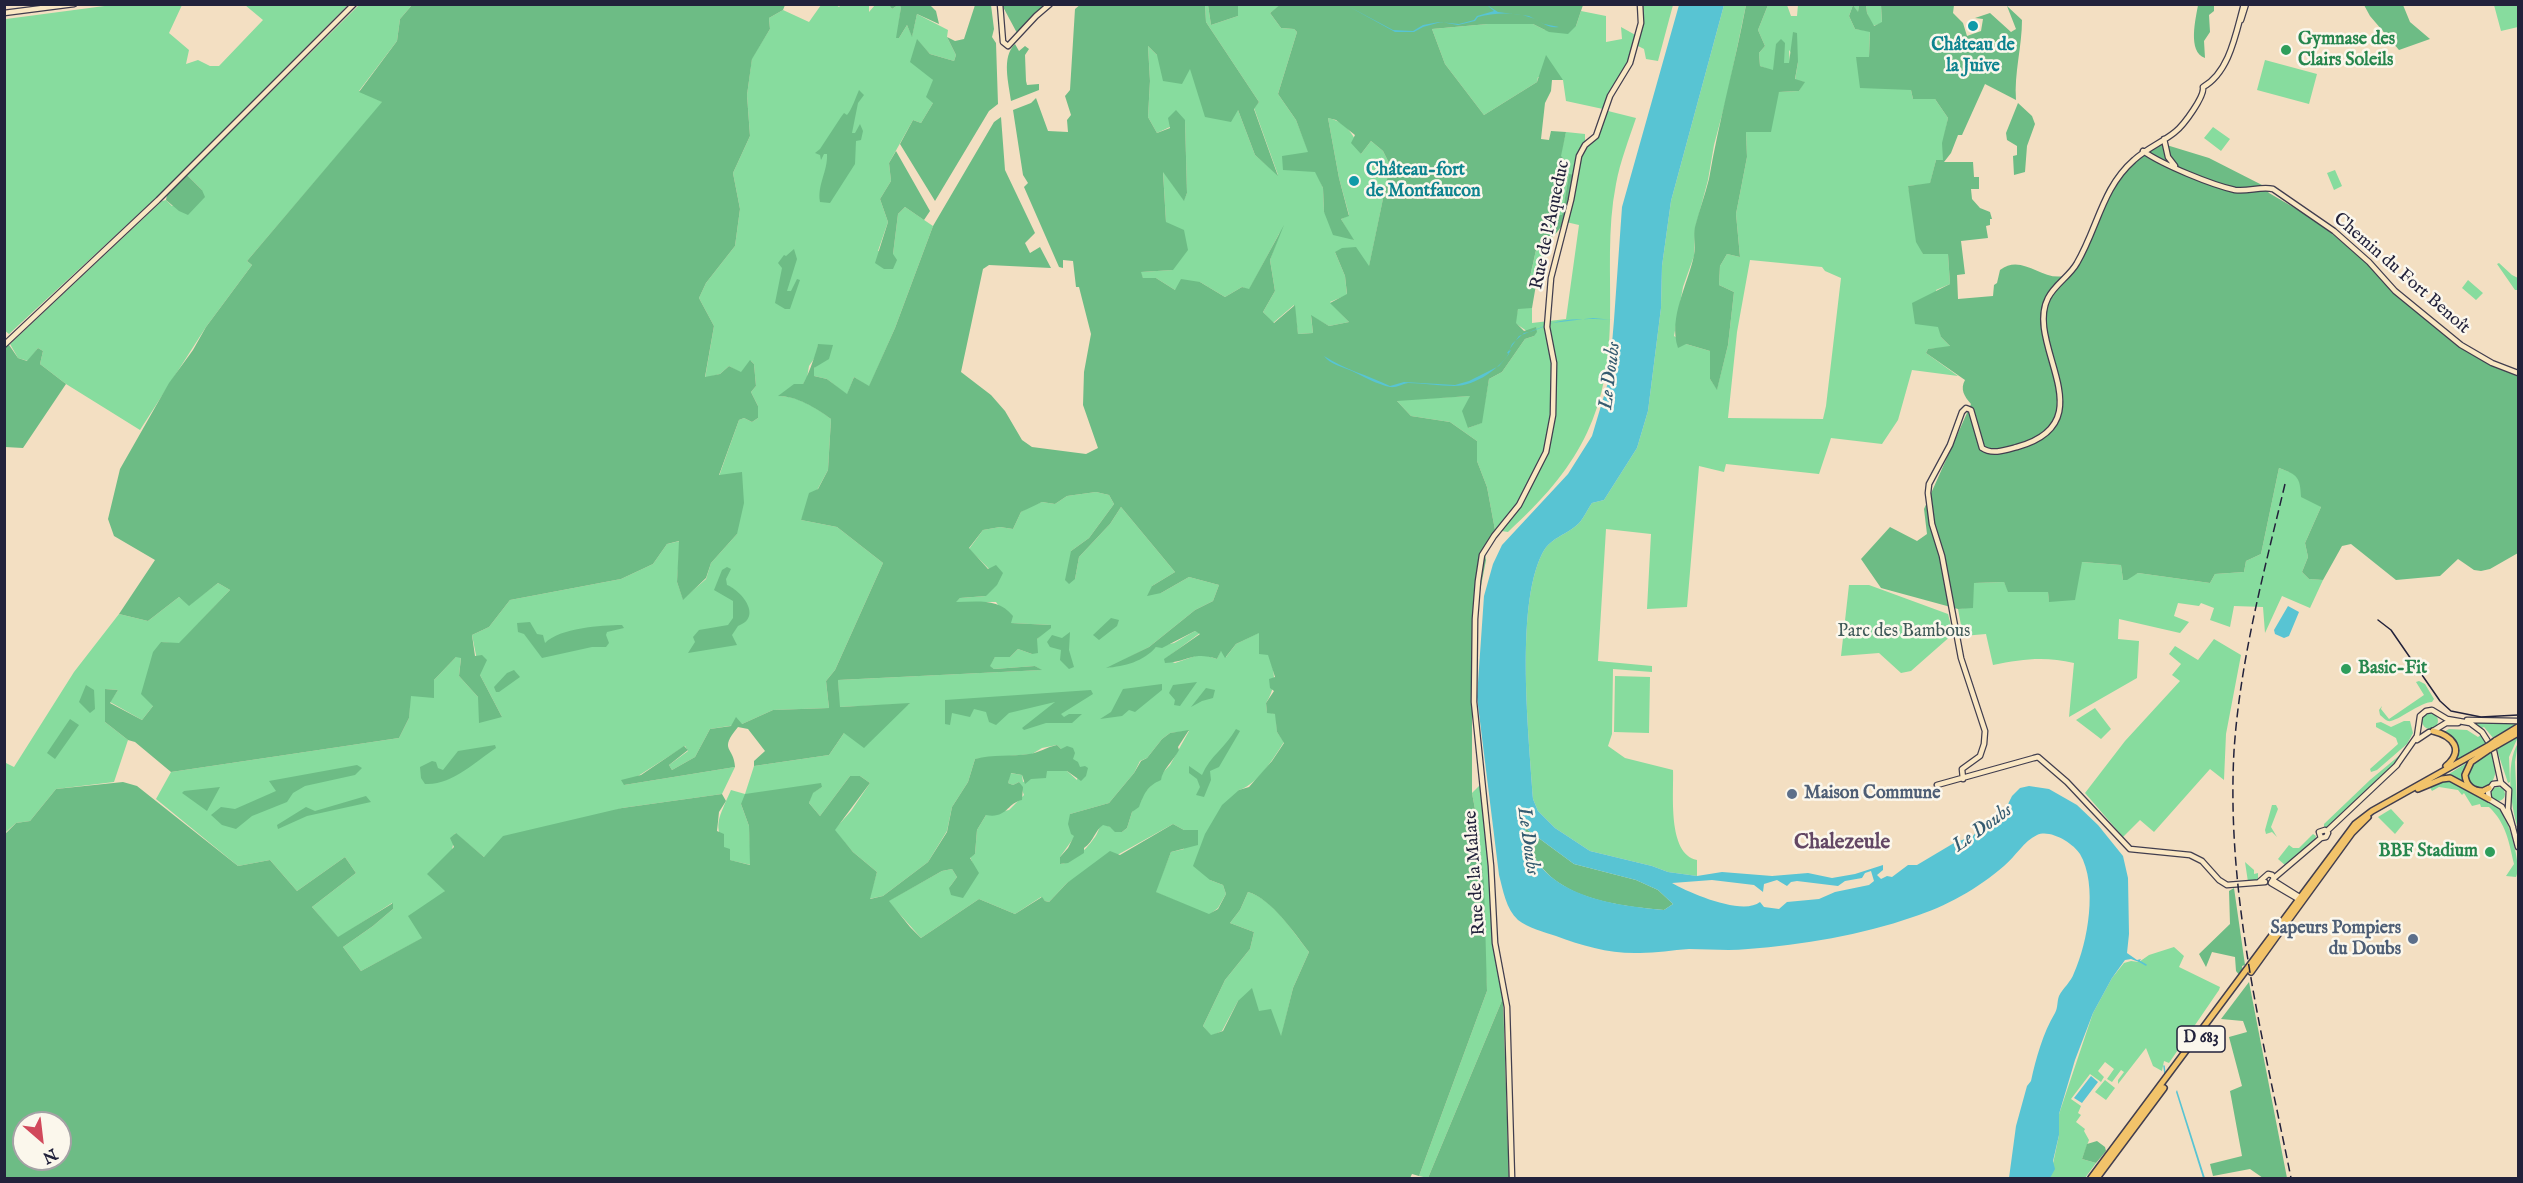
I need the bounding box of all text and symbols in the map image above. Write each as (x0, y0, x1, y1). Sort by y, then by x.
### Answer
marker: Château de la Juive (1966, 19, 1980, 33)
place label: Gymnase des Clairs Soleils (2298, 29, 2395, 72)
place label: Château de la Juive (1931, 35, 2015, 78)
marker: Gymnase des Clairs Soleils (2279, 43, 2293, 57)
street label: Rue de l'Aqueduc (1527, 158, 1575, 292)
place label: Château-fort de Montfaucon (1366, 160, 1480, 202)
marker: Château-fort de Montfaucon (1347, 174, 1361, 188)
street label: Chemin du Fort Benoît (2328, 209, 2474, 339)
water label: Le Doubs (1595, 341, 1627, 411)
park label: Parc des Bambous (1838, 621, 1970, 643)
place label: Basic-Fit (2358, 658, 2427, 680)
marker: Basic-Fit (2339, 662, 2353, 676)
place label: Maison Commune (1804, 783, 1940, 805)
marker: Maison Commune (1785, 787, 1799, 801)
water label: Le Doubs (1948, 799, 2018, 859)
water label: Le Doubs (1510, 806, 1544, 876)
street label: Rue de la Malate (1461, 810, 1491, 936)
district label: Chalezeule (1794, 831, 1890, 857)
place label: BBF Stadium (2378, 841, 2478, 863)
marker: BBF Stadium (2483, 845, 2497, 859)
place label: Sapeurs Pompiers du Doubs (2270, 918, 2401, 960)
marker: Sapeurs Pompiers du Doubs (2406, 932, 2420, 946)
road number: D 683 (2177, 1026, 2225, 1052)
north arrow (12, 1111, 72, 1171)
text: N (39, 1143, 60, 1167)

